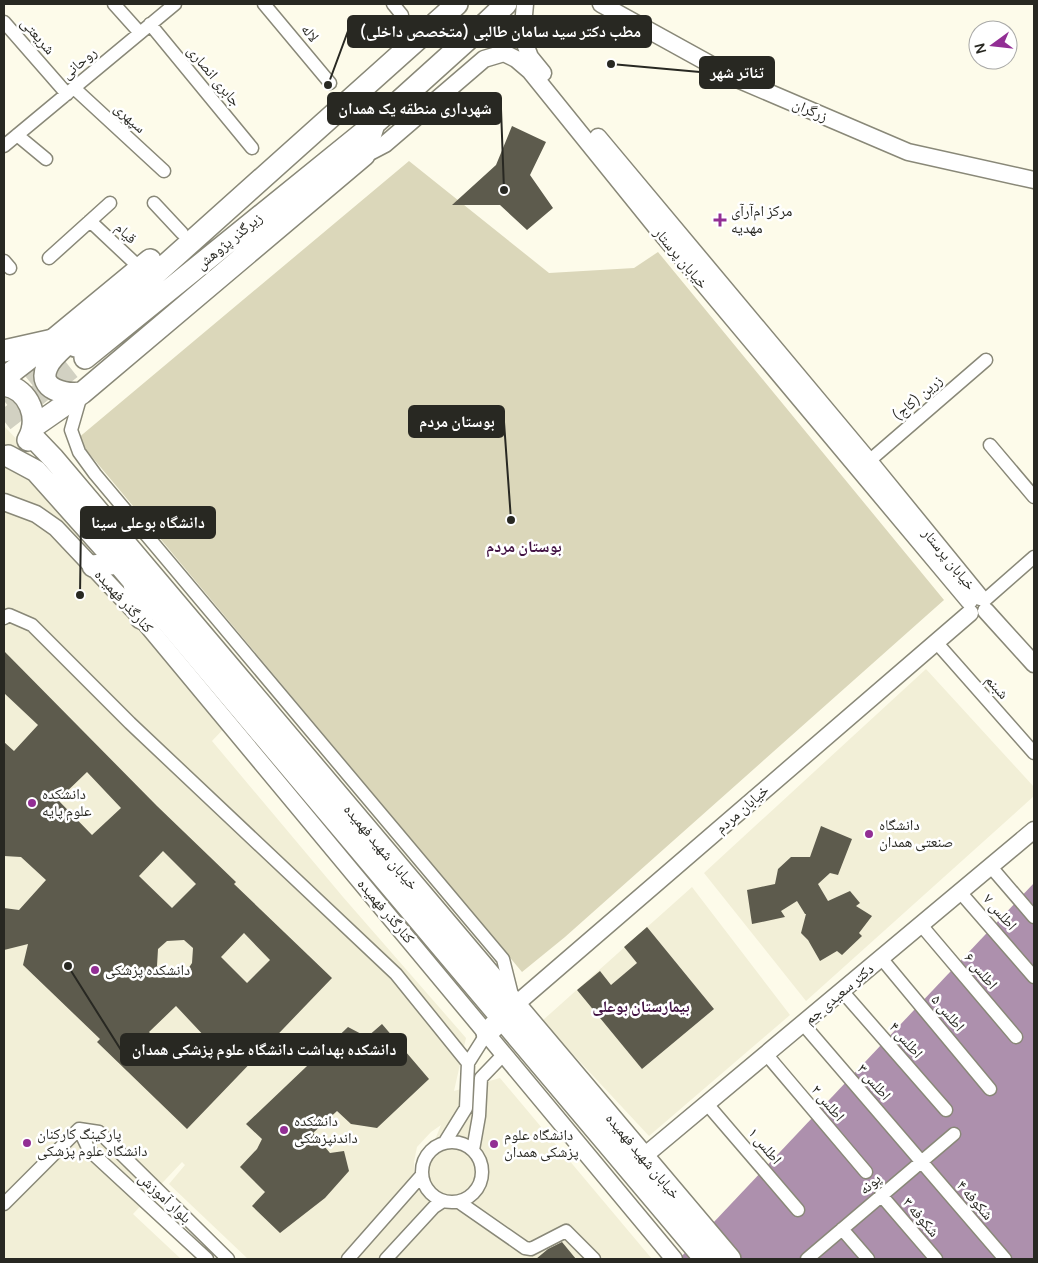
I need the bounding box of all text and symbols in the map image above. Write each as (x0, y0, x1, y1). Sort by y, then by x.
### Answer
street label: شریعتی (16, 13, 60, 59)
callout: مطب دکتر سید سامان طالبی (متخصص داخلی) (348, 16, 651, 47)
street label: لاله (297, 19, 324, 46)
text: مطب دکتر سید سامان طالبی (متخصص داخلی) (359, 20, 641, 42)
north arrow (968, 20, 1018, 70)
street label: روحانی (56, 41, 101, 84)
street label: جابری انصاری (183, 41, 247, 111)
text: N (969, 41, 990, 56)
callout: تئاتر شهر (700, 57, 774, 88)
text: تئاتر شهر (709, 61, 765, 83)
callout: شهرداری منطقه یک همدان (328, 93, 501, 124)
street label: زرگران (789, 93, 831, 126)
text: شهرداری منطقه یک همدان (338, 97, 492, 119)
street label: سپهری (110, 98, 151, 138)
place label: مرکز ام‌آر‌آی مهدیه (731, 200, 792, 238)
street label: زیرگذر پژوهش (191, 207, 267, 274)
marker: مرکز ام‌آر‌آی مهدیه (713, 213, 727, 227)
street label: قیام (111, 217, 142, 248)
street label: خیابان پرستار (649, 222, 714, 293)
street label: زرین (کاج) (887, 370, 947, 426)
callout: بوستان مردم (409, 406, 504, 437)
text: بوستان مردم (419, 410, 495, 433)
callout: دانشگاه بوعلی سینا (81, 507, 215, 538)
text: دانشگاه بوعلی سینا (91, 511, 205, 533)
street label: خیابان پرستار (917, 522, 981, 595)
district label: بوستان مردم (486, 535, 562, 558)
street label: کنارگذر فهمیده (90, 564, 159, 637)
street label: شبنم (981, 670, 1014, 704)
street label: خیابان مردم (710, 779, 773, 838)
place label: دانشکده علوم پایه (42, 783, 92, 821)
marker: دانشکده علوم پایه (26, 797, 38, 809)
street label: خیابان شهید فهمیده (339, 799, 424, 895)
place label: دانشگاه صنعتی همدان (879, 814, 953, 852)
marker: دانشگاه صنعتی همدان (863, 828, 875, 840)
street label: کنارگذر فهمیده (353, 874, 420, 948)
street label: اطلس ۷ (979, 889, 1022, 934)
street label: اطلس ۶ (960, 948, 1003, 994)
street label: دکتر سعیدی جم (799, 958, 878, 1029)
place label: دانشکده پزشکی (105, 959, 190, 980)
marker: دانشکده پزشکی (89, 964, 101, 976)
street label: اطلس ۵ (927, 990, 970, 1036)
district label: بیمارستان بوعلی (592, 995, 690, 1017)
street label: اطلس ۴ (885, 1017, 928, 1062)
callout: دانشکده بهداشت دانشگاه علوم پزشکی همدان (121, 1034, 406, 1065)
text: دانشکده بهداشت دانشگاه علوم پزشکی همدان (132, 1038, 396, 1061)
street label: اطلس ۳ (853, 1059, 896, 1104)
street label: اطلس ۲ (807, 1080, 850, 1126)
street label: خیابان شهید فهمیده (601, 1108, 686, 1204)
place label: دانشکده داندنپزشکی (294, 1110, 358, 1148)
place label: پارکینگ کارکنان دانشگاه علوم پزشکی (37, 1123, 148, 1161)
street label: اطلس ۱ (744, 1123, 787, 1169)
marker: دانشکده داندنپزشکی (278, 1124, 290, 1136)
place label: دانشگاه علوم پزشکی همدان (504, 1124, 579, 1162)
marker: پارکینگ کارکنان دانشگاه علوم پزشکی (21, 1137, 33, 1149)
marker: دانشگاه علوم پزشکی همدان (488, 1138, 500, 1150)
street label: بلوار آموزش (134, 1168, 196, 1228)
street label: پونه (854, 1168, 885, 1199)
street label: شکوفه ۴ (952, 1175, 999, 1224)
street label: شکوفه ۳ (898, 1192, 945, 1241)

